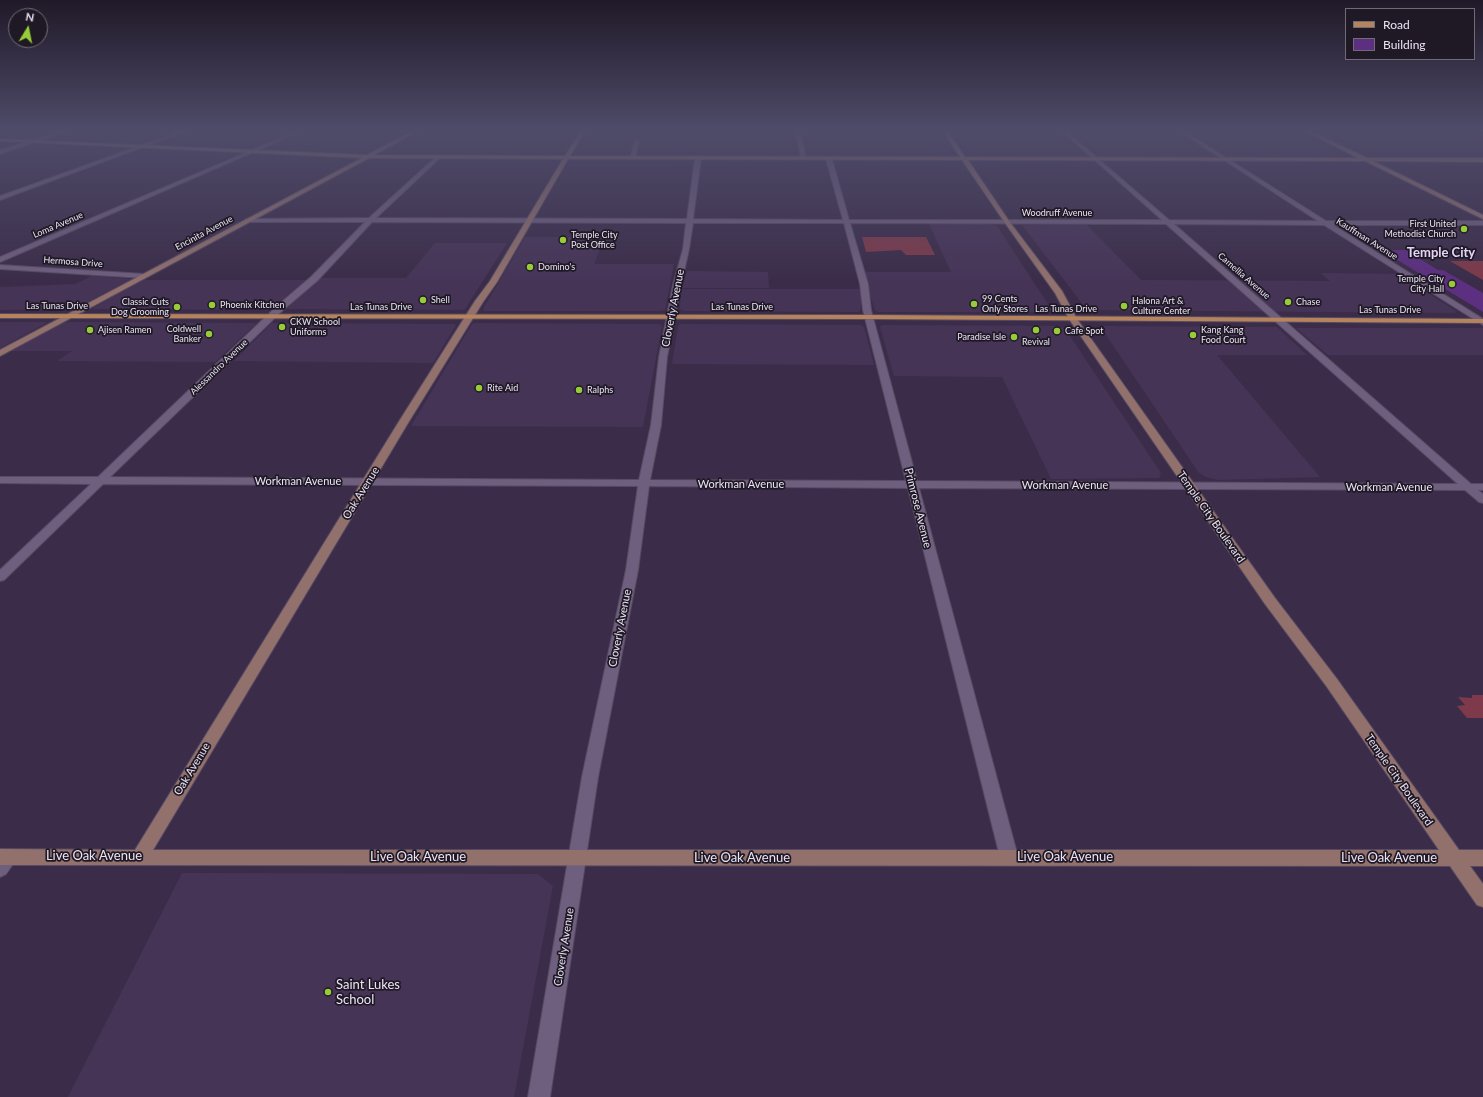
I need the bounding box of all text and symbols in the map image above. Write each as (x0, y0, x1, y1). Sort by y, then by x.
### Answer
north arrow (8, 8, 48, 48)
legend (1345, 8, 1475, 60)
text: N (25, 10, 35, 24)
text: Road (1383, 17, 1410, 32)
text: Building (1383, 37, 1426, 52)
street label: Woodruff Avenue (1022, 208, 1092, 218)
street label: Loma Avenue (31, 210, 85, 240)
street label: Encinita Avenue (173, 213, 235, 253)
street label: Kauffman Avenue (1334, 216, 1400, 262)
place label: First United Methodist Church (1385, 219, 1456, 240)
marker: First United Methodist Church (1459, 224, 1469, 234)
place label: Temple City Post Office (571, 230, 618, 251)
marker: Temple City Post Office (558, 235, 568, 245)
district label: Temple City (1407, 245, 1475, 261)
street label: Camellia Avenue (1216, 250, 1272, 302)
street label: Hermosa Drive (43, 255, 103, 269)
marker: Domino's (525, 262, 535, 272)
place label: Domino's (538, 262, 575, 272)
street label: Cloverly Avenue (659, 268, 687, 348)
place label: Temple City City Hall (1397, 274, 1444, 295)
marker: Temple City City Hall (1447, 279, 1457, 289)
place label: 99 Cents Only Stores (982, 294, 1028, 315)
marker: Shell (418, 295, 428, 305)
place label: Shell (431, 295, 450, 305)
place label: Halona Art & Culture Center (1132, 296, 1190, 317)
place label: Classic Cuts Dog Grooming (111, 297, 169, 318)
marker: Chase (1283, 297, 1293, 307)
place label: Chase (1296, 297, 1320, 307)
marker: 99 Cents Only Stores (969, 299, 979, 309)
marker: Phoenix Kitchen (207, 300, 217, 310)
place label: Phoenix Kitchen (220, 300, 285, 310)
street label: Las Tunas Drive (26, 301, 88, 311)
marker: Halona Art & Culture Center (1119, 301, 1129, 311)
marker: Classic Cuts Dog Grooming (172, 302, 182, 312)
street label: Las Tunas Drive (350, 302, 412, 312)
street label: Las Tunas Drive (711, 302, 773, 312)
street label: Las Tunas Drive (1035, 304, 1097, 314)
street label: Las Tunas Drive (1359, 305, 1421, 315)
place label: CKW School Uniforms (290, 317, 340, 338)
marker: CKW School Uniforms (277, 322, 287, 332)
place label: Coldwell Banker (167, 324, 201, 345)
marker: Ajisen Ramen (85, 325, 95, 335)
place label: Ajisen Ramen (98, 325, 152, 335)
marker: Revival (1031, 325, 1041, 335)
place label: Kang Kang Food Court (1201, 325, 1246, 346)
marker: Cafe Spot (1052, 326, 1062, 336)
place label: Cafe Spot (1065, 326, 1104, 336)
marker: Coldwell Banker (204, 329, 214, 339)
marker: Kang Kang Food Court (1188, 330, 1198, 340)
place label: Paradise Isle (957, 332, 1006, 342)
marker: Paradise Isle (1009, 332, 1019, 342)
street label: Alessandro Avenue (188, 337, 250, 397)
place label: Revival (1022, 337, 1050, 347)
marker: Rite Aid (474, 383, 484, 393)
place label: Rite Aid (487, 383, 518, 393)
marker: Ralphs (574, 385, 584, 395)
place label: Ralphs (587, 385, 613, 395)
street label: Oak Avenue (340, 465, 382, 521)
street label: Primrose Avenue (902, 467, 934, 549)
street label: Temple City Boulevard (1174, 469, 1248, 565)
street label: Workman Avenue (255, 474, 341, 488)
street label: Workman Avenue (698, 477, 784, 491)
street label: Workman Avenue (1022, 478, 1108, 492)
street label: Workman Avenue (1346, 480, 1432, 494)
street label: Cloverly Avenue (606, 588, 634, 668)
street label: Temple City Boulevard (1362, 732, 1436, 828)
street label: Oak Avenue (171, 740, 213, 798)
street label: Live Oak Avenue (46, 848, 142, 864)
street label: Live Oak Avenue (370, 849, 466, 865)
street label: Live Oak Avenue (1017, 849, 1113, 865)
street label: Live Oak Avenue (694, 850, 790, 866)
street label: Live Oak Avenue (1341, 850, 1437, 866)
street label: Cloverly Avenue (551, 907, 577, 987)
place label: Saint Lukes School (336, 977, 400, 1008)
marker: Saint Lukes School (323, 987, 333, 997)

